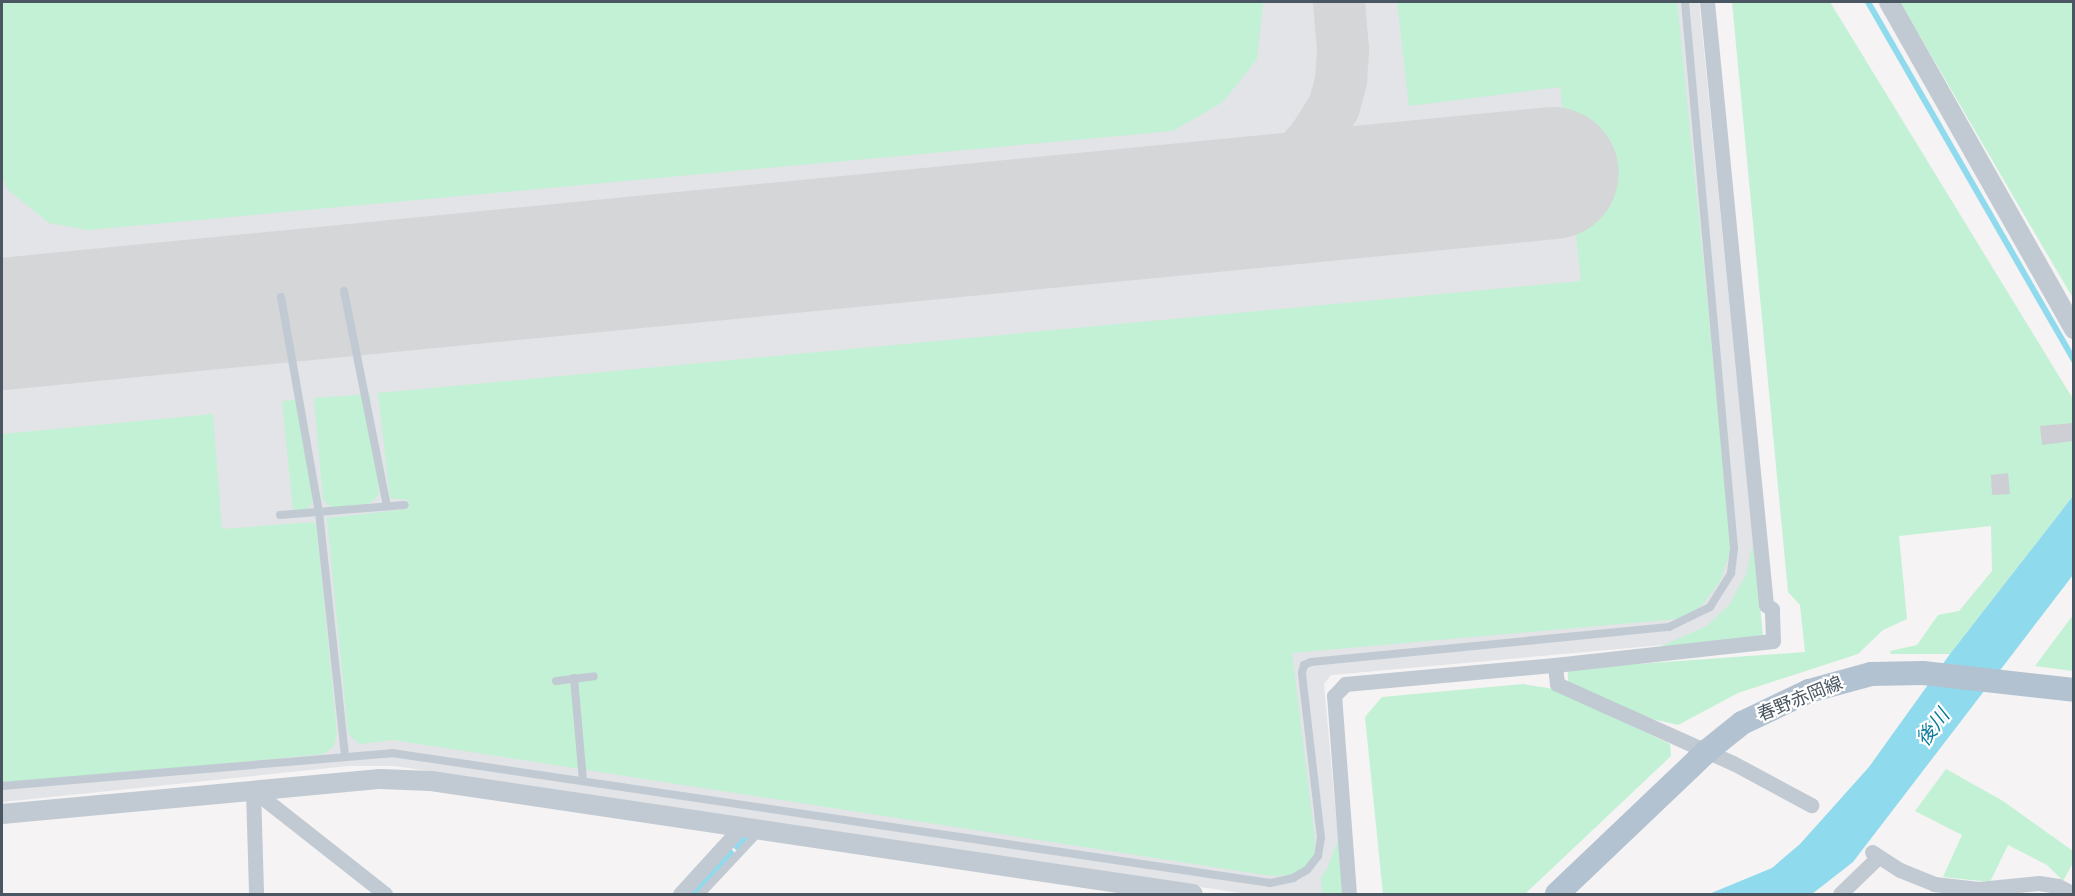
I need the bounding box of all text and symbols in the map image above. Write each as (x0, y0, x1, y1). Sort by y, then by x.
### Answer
street label: 春野赤岡線 (1754, 672, 1846, 726)
water label: 後川 (1910, 704, 1954, 750)

